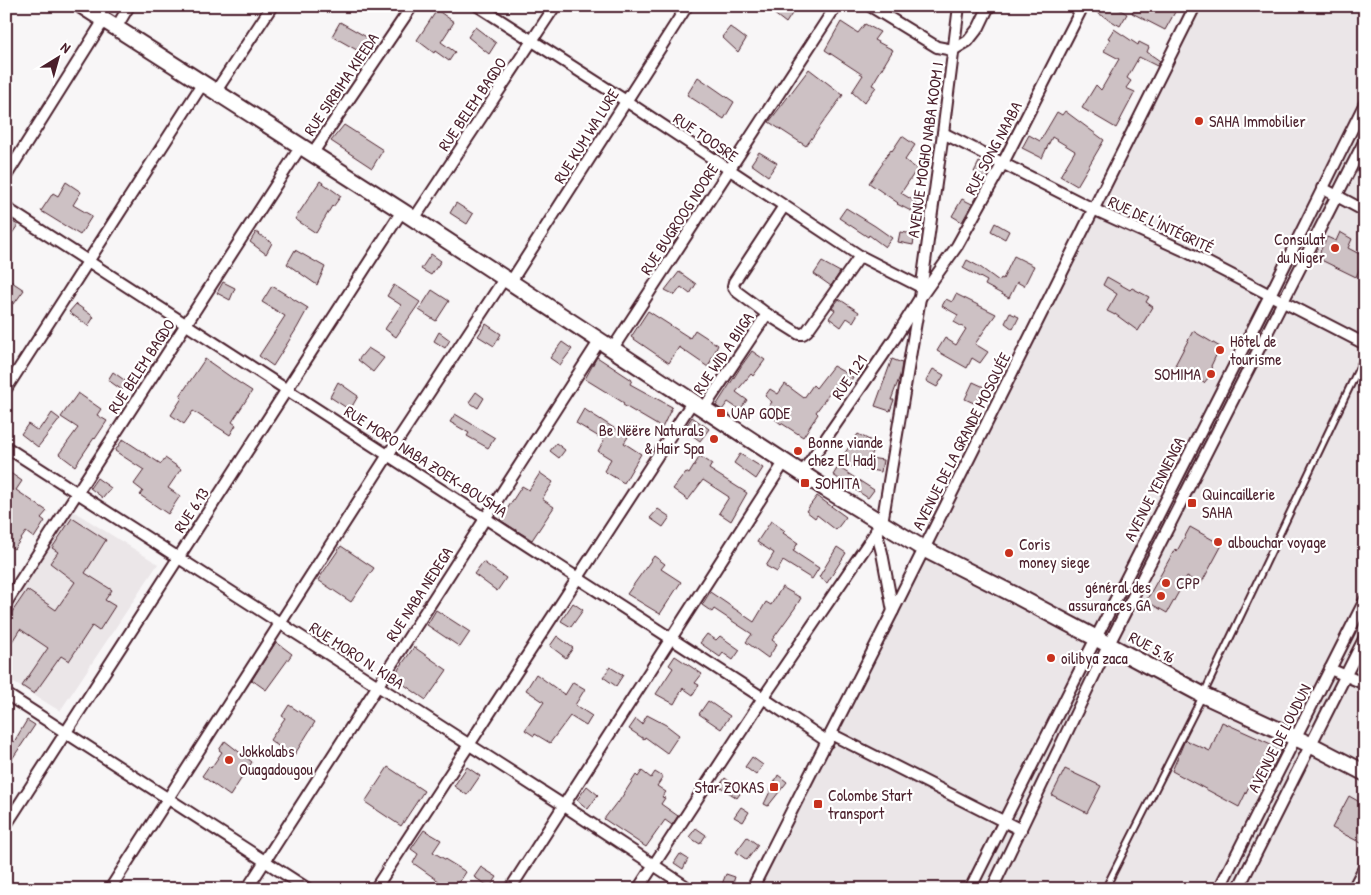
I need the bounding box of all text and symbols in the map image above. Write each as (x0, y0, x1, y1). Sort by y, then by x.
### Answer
street label: RUE SIRBIMA KIEEDA (298, 28, 384, 140)
north arrow (32, 32, 82, 82)
text: N (57, 37, 75, 57)
street label: RUE BELEM BAGDO (433, 53, 511, 155)
street label: AVENUE MOGHO NABA KOOM I (902, 61, 948, 239)
street label: RUE KUM WA LURE (548, 85, 624, 187)
street label: RUE SONG NAABA (959, 97, 1027, 199)
street label: RUE TOOSRE (669, 107, 743, 167)
place label: SAHA Immobilier (1209, 110, 1306, 132)
marker: SAHA Immobilier (1193, 115, 1205, 127)
street label: RUE BUGROOG NOORE (635, 159, 723, 279)
street label: RUE DE L'INTÉGRITÉ (1105, 190, 1217, 258)
place label: Consulat du Niger (1274, 228, 1325, 268)
marker: Consulat du Niger (1329, 242, 1341, 254)
street label: RUE WID A BIIGA (688, 308, 759, 398)
street label: RUE BELEM BAGDO (102, 315, 180, 417)
place label: Hôtel de tourisme (1230, 330, 1282, 370)
marker: Hôtel de tourisme (1214, 344, 1226, 356)
street label: AVENUE DE LA GRANDE MOSQUÉE (907, 348, 1015, 534)
street label: RUE 1.21 (826, 350, 872, 404)
place label: SOMIMA (1154, 363, 1201, 385)
marker: SOMIMA (1205, 368, 1217, 380)
street label: RUE MORO NABA ZOEK-BOUSMA (340, 400, 512, 522)
place label: UAP GODE (731, 402, 790, 424)
marker: UAP GODE (715, 407, 727, 419)
place label: Be Nëëre Naturals & Hair Spa (599, 419, 704, 459)
place label: Bonne viande chez El Hadj (808, 431, 884, 471)
marker: Be Nëëre Naturals & Hair Spa (708, 433, 720, 445)
street label: AVENUE YENNENGA (1118, 433, 1190, 545)
marker: Bonne viande chez El Hadj (792, 445, 804, 457)
place label: SOMITA (815, 472, 860, 494)
marker: SOMITA (799, 477, 811, 489)
street label: RUE 6.13 (168, 483, 214, 537)
place label: Quincaillerie SAHA (1202, 483, 1276, 523)
marker: Quincaillerie SAHA (1186, 497, 1198, 509)
place label: albouchar voyage (1228, 531, 1327, 553)
place label: Coris money siege (1019, 533, 1091, 573)
marker: albouchar voyage (1212, 536, 1224, 548)
street label: RUE NABA NEDEGA (380, 542, 458, 645)
marker: Coris money siege (1003, 547, 1015, 559)
place label: CPP (1176, 572, 1200, 594)
place label: général des assurances GA (1068, 576, 1151, 616)
marker: CPP (1160, 577, 1172, 589)
marker: général des assurances GA (1155, 590, 1167, 602)
street label: RUE MORO N. KIBA (305, 616, 409, 694)
street label: RUE 5.16 (1125, 626, 1179, 668)
place label: oilibya zaca (1061, 647, 1128, 669)
marker: oilibya zaca (1045, 652, 1057, 664)
street label: AVENUE DE LOUDUN (1242, 680, 1316, 796)
place label: Jokkolabs Ouagadougou (239, 740, 314, 780)
marker: Jokkolabs Ouagadougou (223, 754, 235, 766)
place label: Star ZOKAS (695, 776, 765, 798)
marker: Star ZOKAS (768, 781, 780, 793)
place label: Colombe Start transport (828, 784, 913, 824)
marker: Colombe Start transport (812, 798, 824, 810)

